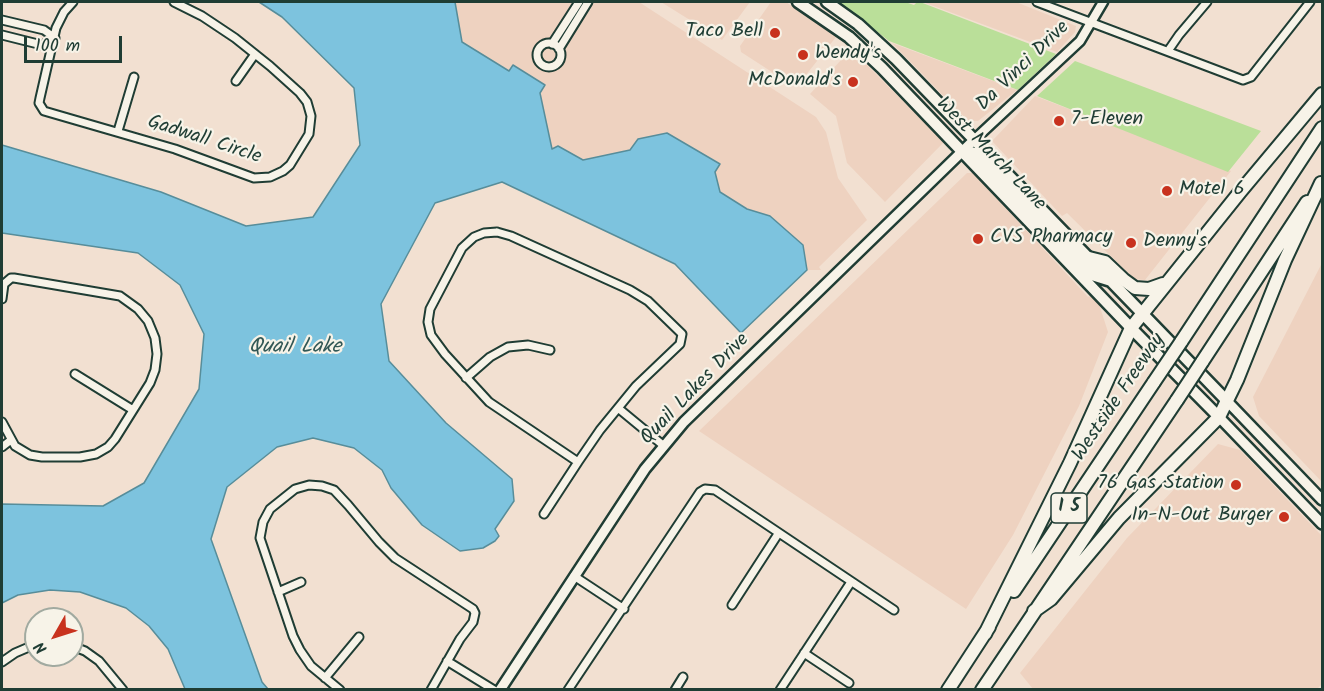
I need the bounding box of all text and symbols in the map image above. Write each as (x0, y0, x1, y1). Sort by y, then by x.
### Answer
street label: Da Vinci Drive (973, 17, 1075, 117)
place label: Taco Bell (685, 21, 763, 45)
scale bar (27, 24, 124, 62)
marker: Taco Bell (768, 26, 782, 40)
text: 100 m (35, 32, 80, 61)
place label: Wendy's (815, 43, 881, 67)
marker: Wendy's (796, 48, 810, 62)
place label: McDonald's (748, 70, 841, 94)
marker: McDonald's (846, 75, 860, 89)
street label: West March Lane (930, 93, 1050, 217)
place label: 7-Eleven (1071, 109, 1143, 133)
street label: Gadwall Circle (144, 111, 264, 171)
marker: 7-Eleven (1052, 114, 1066, 128)
place label: Motel 6 (1179, 179, 1245, 203)
marker: Motel 6 (1160, 184, 1174, 198)
place label: CVS Pharmacy (990, 227, 1112, 251)
place label: Denny's (1143, 231, 1207, 255)
marker: CVS Pharmacy (971, 232, 985, 246)
marker: Denny's (1124, 236, 1138, 250)
street label: Quail Lakes Drive (637, 329, 755, 451)
street label: Westside Freeway (1069, 330, 1171, 466)
water label: Quail Lake (249, 335, 341, 361)
place label: 76 Gas Station (1098, 473, 1224, 497)
marker: 76 Gas Station (1229, 478, 1243, 492)
road number: I 5 (1051, 493, 1087, 523)
place label: In-N-Out Burger (1132, 505, 1272, 529)
marker: In-N-Out Burger (1277, 510, 1291, 524)
north arrow (24, 607, 84, 667)
text: N (28, 636, 54, 659)

